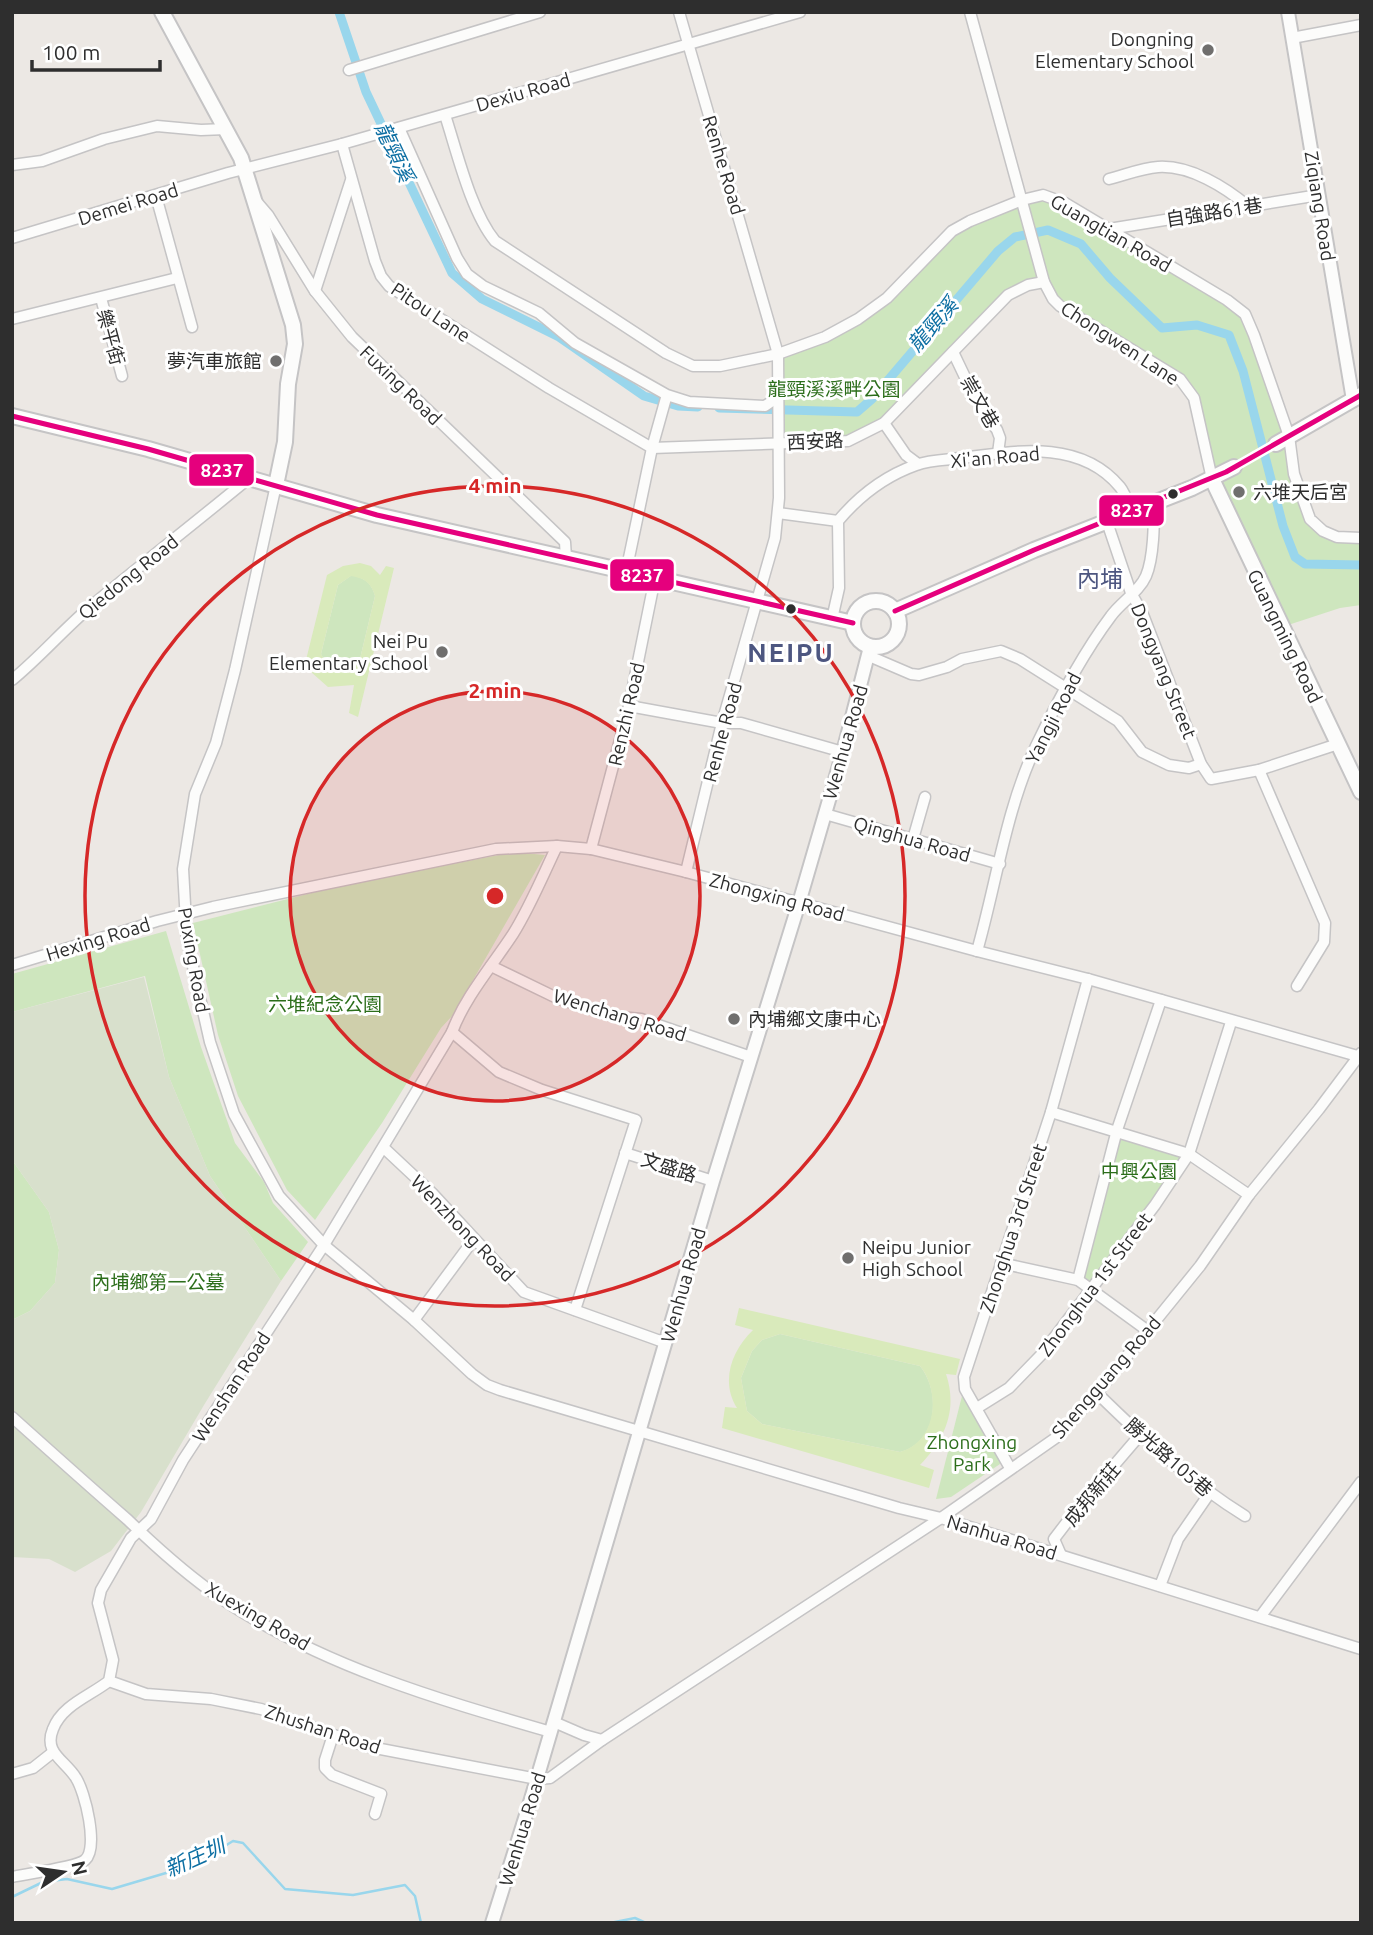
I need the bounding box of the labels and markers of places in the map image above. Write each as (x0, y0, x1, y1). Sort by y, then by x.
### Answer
place label: Dongning Elementary School (1035, 28, 1194, 72)
marker: Dongning Elementary School (1200, 42, 1216, 58)
place label: 夢汽車旅館 (167, 350, 262, 372)
marker: 夢汽車旅館 (268, 353, 284, 369)
place label: 六堆天后宮 (1253, 481, 1348, 503)
marker: 六堆天后宮 (1231, 484, 1247, 500)
unlabelled marker (1166, 487, 1180, 501)
unlabelled marker (784, 602, 798, 616)
place label: Nei Pu Elementary School (269, 630, 428, 674)
marker: Nei Pu Elementary School (434, 644, 450, 660)
centre of rings (483, 884, 507, 908)
place label: 內埔鄉文康中心 (748, 1008, 881, 1030)
marker: 內埔鄉文康中心 (726, 1011, 742, 1027)
place label: Neipu Junior High School (862, 1236, 971, 1280)
marker: Neipu Junior High School (840, 1250, 856, 1266)

